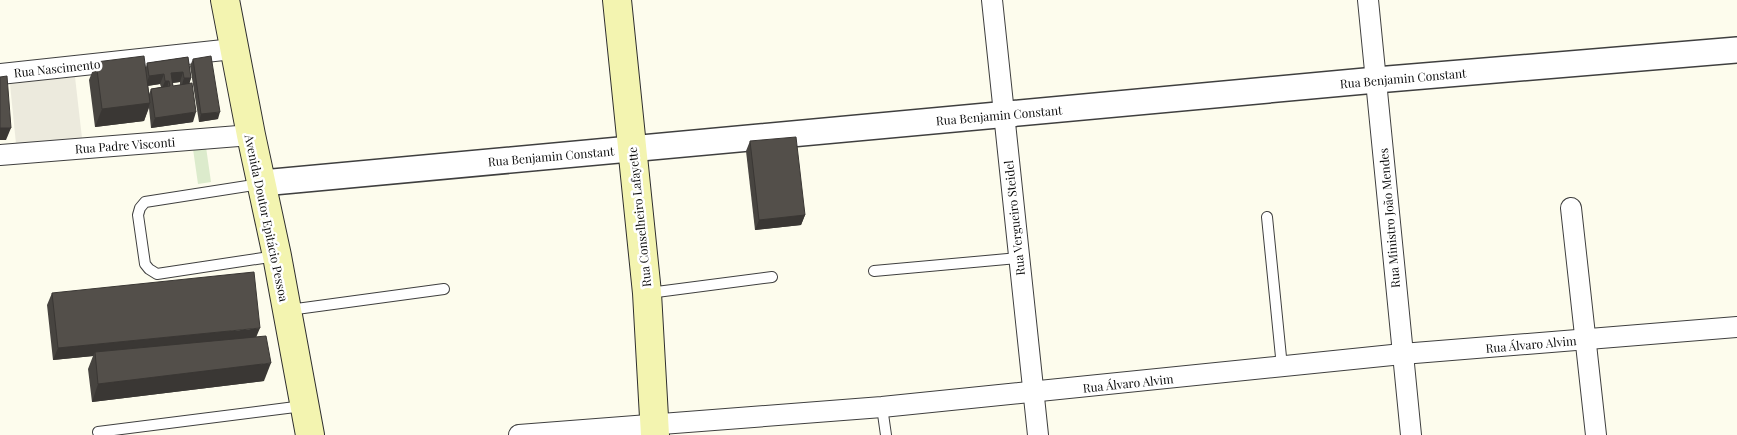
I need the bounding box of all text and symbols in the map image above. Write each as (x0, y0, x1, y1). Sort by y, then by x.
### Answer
street label: Rua Nascimento (13, 55, 102, 81)
street label: Rua Benjamin Constant (1339, 64, 1468, 91)
street label: Rua Benjamin Constant (935, 101, 1064, 128)
street label: Avenida Doutor Epitácio Pessoa (241, 132, 293, 303)
street label: Rua Padre Visconti (74, 133, 176, 156)
street label: Rua Benjamin Constant (487, 142, 616, 169)
street label: Rua Conselheiro Lafayette (624, 146, 654, 288)
street label: Rua Ministro João Mendes (1375, 147, 1403, 289)
street label: Rua Vergueiro Steidel (1000, 159, 1028, 276)
street label: Rua Álvaro Alvim (1485, 332, 1577, 356)
street label: Rua Álvaro Alvim (1082, 370, 1175, 396)

